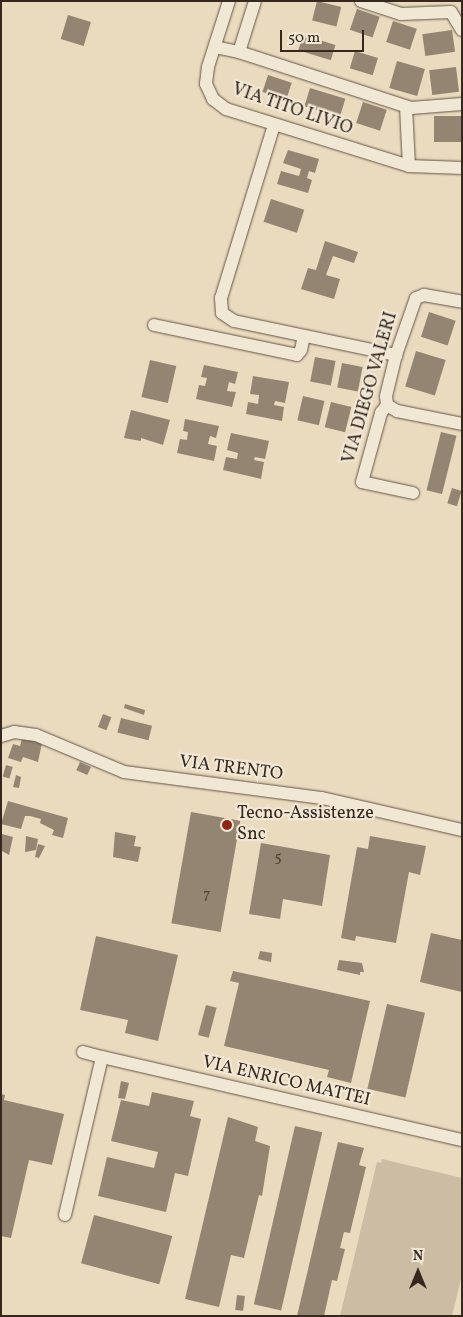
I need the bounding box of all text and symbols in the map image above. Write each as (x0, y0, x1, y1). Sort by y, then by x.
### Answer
scale bar (283, 20, 367, 52)
text: 50 m (288, 28, 320, 49)
street label: VIA TITO LIVIO (229, 79, 355, 141)
street label: VIA DIEGO VALERI (339, 309, 403, 467)
street label: VIA TRENTO (178, 752, 284, 786)
place label: Tecno-Assistenze Snc (237, 804, 374, 846)
marker: Tecno-Assistenze Snc (221, 819, 233, 831)
house number: 5 (274, 849, 282, 867)
house number: 7 (203, 886, 211, 904)
street label: VIA ENRICO MATTEI (200, 1052, 372, 1112)
north arrow (393, 1247, 443, 1297)
text: N (413, 1247, 423, 1266)

